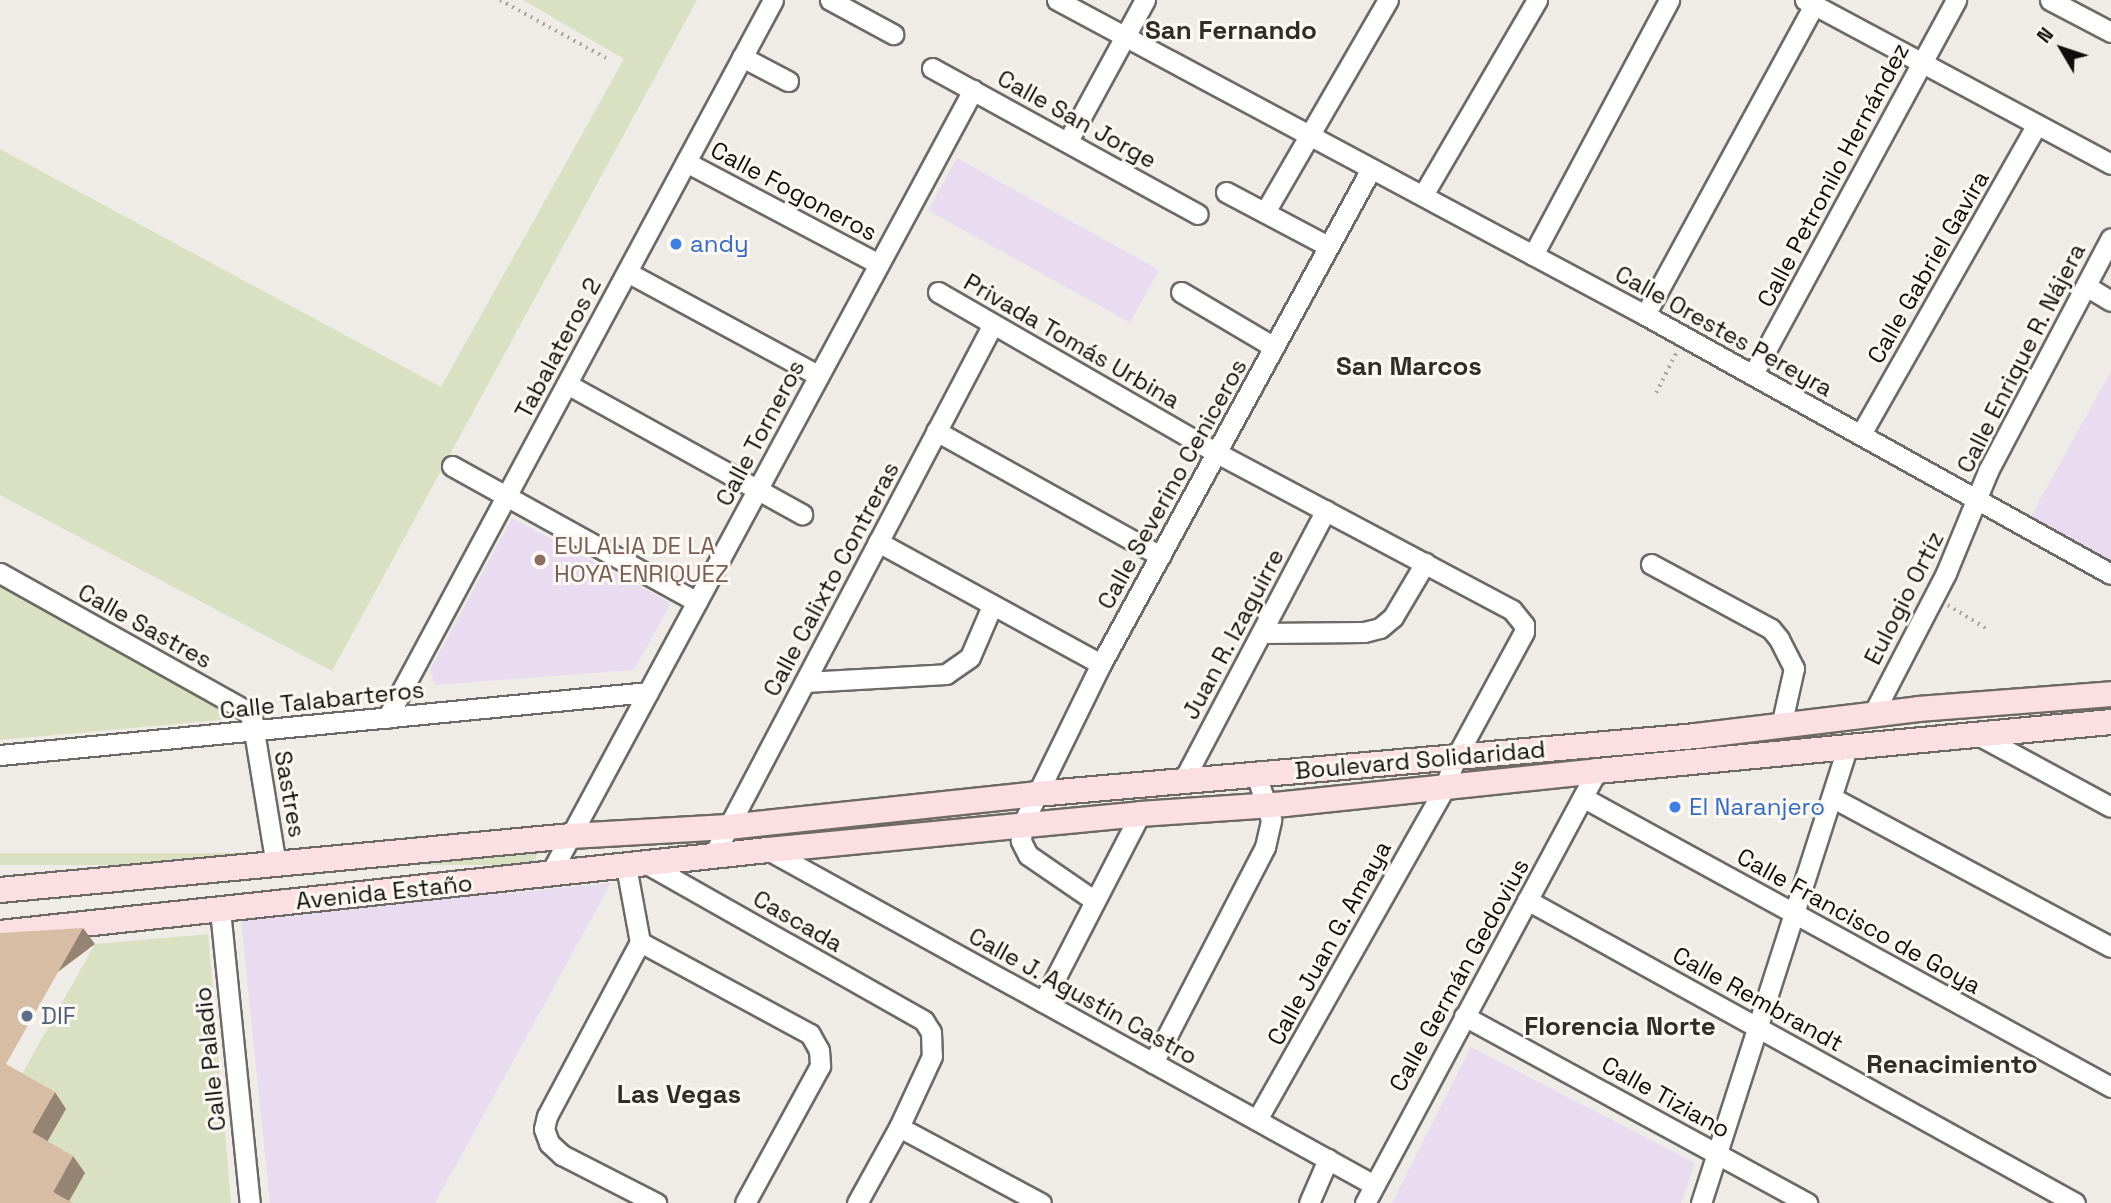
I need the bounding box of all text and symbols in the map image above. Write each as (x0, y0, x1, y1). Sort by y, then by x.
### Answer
north arrow (2027, 14, 2097, 84)
district label: San Fernando (1145, 15, 1317, 47)
text: N (2032, 23, 2059, 48)
street label: Calle Petronilo Hernández (1751, 38, 1915, 312)
street label: Calle San Jorge (992, 63, 1162, 175)
street label: Calle Fogoneros (706, 135, 882, 247)
street label: Calle Gabriel Gavira (1861, 165, 1995, 369)
place label: andy (690, 230, 749, 258)
marker: andy (668, 236, 684, 252)
street label: Calle Enrique R. Nájera (1950, 238, 2092, 478)
street label: Calle Orestes Pereyra (1610, 259, 1838, 403)
street label: Privada Tomás Urbina (959, 267, 1185, 415)
street label: Tabalateros 2 (509, 273, 607, 423)
district label: San Marcos (1336, 351, 1482, 383)
street label: Calle Severino Ceniceros (1091, 354, 1253, 614)
street label: Calle Torneros (709, 355, 811, 511)
street label: Calle Calixto Contreras (757, 457, 905, 701)
street label: Eulogio Ortíz (1858, 527, 1950, 669)
place label: EULALIA DE LA HOYA ENRIQUEZ (554, 532, 729, 588)
street label: Juan R. Izaguirre (1176, 543, 1290, 725)
marker: EULALIA DE LA HOYA ENRIQUEZ (532, 552, 548, 568)
street label: Calle Sastres (73, 577, 217, 675)
street label: Calle Talabarteros (218, 675, 426, 725)
street label: Boulevard Solidaridad (1293, 735, 1547, 785)
street label: Sastres (268, 749, 312, 839)
place label: El Naranjero (1689, 793, 1825, 821)
marker: El Naranjero (1667, 799, 1683, 815)
street label: Calle Juan G. Amaya (1261, 835, 1397, 1051)
street label: Calle Francisco de Goya (1732, 842, 1986, 1000)
street label: Calle Germán Gedovius (1383, 854, 1535, 1096)
street label: Avenida Estaño (294, 868, 474, 916)
street label: Cascada (748, 884, 848, 958)
street label: Calle J. Agustín Castro (963, 921, 1203, 1071)
street label: Calle Rembrandt (1668, 940, 1848, 1058)
street label: Calle Paladio (188, 985, 232, 1133)
place label: DIF (41, 1002, 76, 1030)
marker: DIF (19, 1008, 35, 1024)
district label: Florencia Norte (1524, 1011, 1716, 1043)
district label: Renacimiento (1866, 1049, 2038, 1081)
street label: Calle Tiziano (1597, 1050, 1735, 1144)
district label: Las Vegas (617, 1079, 741, 1111)

